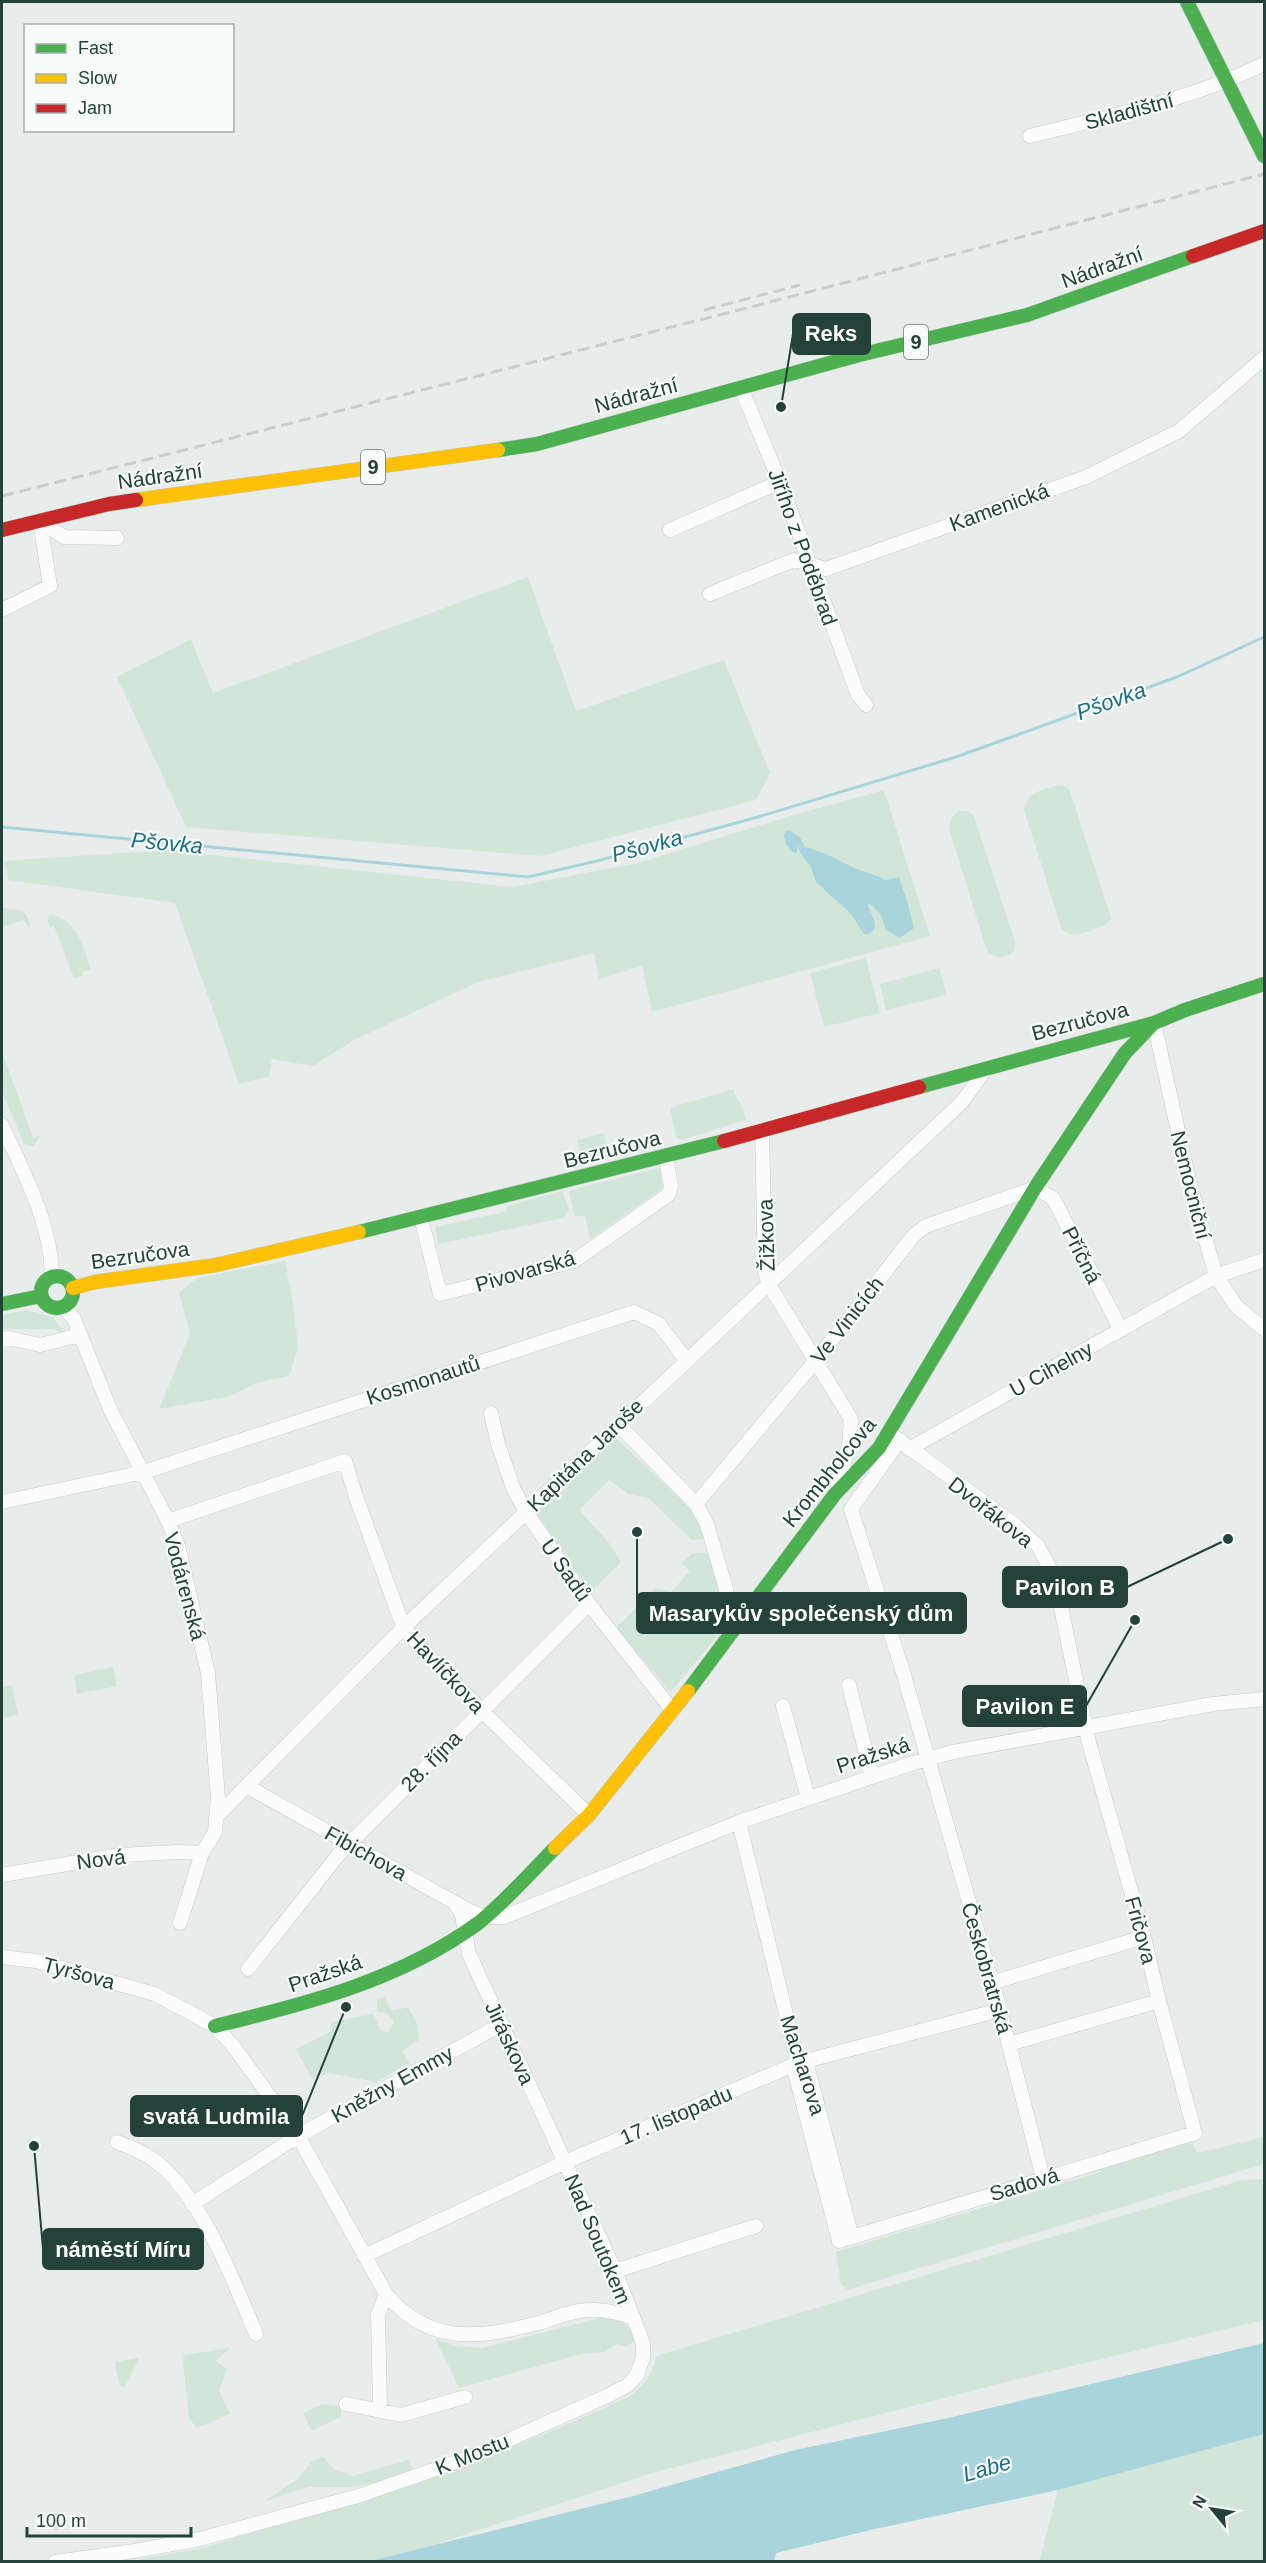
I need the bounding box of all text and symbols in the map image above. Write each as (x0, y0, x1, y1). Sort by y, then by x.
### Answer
legend (24, 24, 234, 132)
text: Fast (78, 38, 113, 58)
text: Slow (78, 68, 118, 88)
street label: Skladištní (1082, 88, 1176, 134)
text: Jam (78, 98, 112, 118)
street label: Nádražní (1058, 242, 1146, 292)
callout: Reks (793, 314, 870, 354)
text: Reks (805, 321, 857, 346)
road number: 9 (904, 325, 928, 359)
street label: Nádražní (592, 373, 680, 417)
road number: 9 (361, 450, 385, 484)
street label: Nádražní (116, 459, 204, 493)
street label: Jiřího z Poděbrad (764, 466, 842, 628)
street label: Kamenická (946, 478, 1052, 536)
water label: Pšovka (1073, 677, 1149, 725)
water label: Pšovka (609, 825, 685, 867)
water label: Pšovka (130, 827, 204, 859)
street label: Bezručova (1029, 997, 1131, 1045)
street label: Bezručova (561, 1126, 663, 1172)
street label: Nemocniční (1166, 1128, 1216, 1242)
street label: Žižkova (753, 1198, 779, 1272)
street label: Příčná (1058, 1223, 1106, 1288)
street label: Bezručova (89, 1237, 191, 1273)
street label: Pivovarská (472, 1246, 578, 1296)
street label: Ve Vinicích (806, 1272, 888, 1368)
street label: U Cihelny (1006, 1337, 1097, 1401)
street label: Kosmonautů (363, 1351, 483, 1409)
street label: Kapitána Jaroše (522, 1394, 648, 1516)
street label: Krombholcova (778, 1412, 880, 1531)
street label: Dvořákova (944, 1472, 1038, 1552)
street label: Vodárenská (160, 1529, 211, 1643)
street label: U Sadů (536, 1535, 596, 1605)
callout: Pavilon B (1003, 1567, 1127, 1607)
text: Pavilon B (1015, 1575, 1115, 1600)
callout: Masarykův společenský dům (637, 1593, 966, 1633)
text: Masarykův společenský dům (649, 1601, 953, 1626)
street label: Havlíčkova (403, 1627, 490, 1718)
callout: Pavilon E (963, 1686, 1086, 1726)
text: Pavilon E (975, 1694, 1075, 1719)
street label: 28. října (396, 1726, 466, 1796)
street label: Pražská (833, 1732, 913, 1778)
street label: Fibichova (321, 1821, 411, 1885)
street label: Nová (75, 1845, 127, 1873)
street label: Fričova (1121, 1894, 1161, 1967)
street label: Českobratrská (957, 1900, 1017, 2037)
street label: Pražská (285, 1950, 365, 1996)
street label: Tyršova (41, 1952, 118, 1994)
street label: Jiráskova (481, 1998, 539, 2088)
street label: Macharova (776, 2012, 830, 2118)
street label: Kněžny Emmy (327, 2041, 457, 2127)
street label: 17. listopadu (617, 2081, 735, 2149)
callout: svatá Ludmila (131, 2096, 302, 2136)
text: svatá Ludmila (143, 2104, 290, 2129)
street label: Sadová (987, 2162, 1062, 2205)
street label: Nad Soutokem (560, 2171, 636, 2307)
callout: náměstí Míru (43, 2229, 203, 2269)
text: náměstí Míru (55, 2237, 191, 2262)
street label: K Mostu (432, 2429, 512, 2479)
water label: Labe (960, 2449, 1014, 2487)
north arrow (1182, 2479, 1242, 2539)
text: N (1189, 2492, 1210, 2511)
scale bar (27, 2500, 190, 2538)
text: 100 m (36, 2511, 86, 2531)

